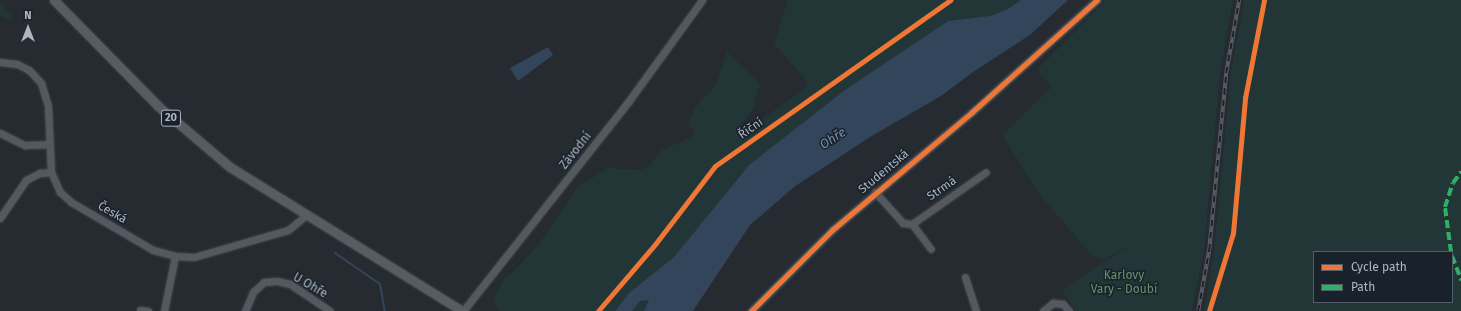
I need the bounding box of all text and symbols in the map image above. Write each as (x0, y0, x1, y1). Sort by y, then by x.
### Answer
north arrow (8, 8, 48, 48)
text: N (24, 9, 32, 22)
road number: 20 (160, 109, 182, 127)
street label: Říční (736, 115, 766, 143)
water label: Ohře (817, 125, 849, 153)
street label: Závodní (557, 130, 595, 172)
street label: Studentská (856, 147, 912, 197)
street label: Strmá (925, 174, 959, 204)
street label: Česká (95, 199, 129, 227)
legend (1313, 251, 1453, 303)
text: Cycle path (1351, 260, 1407, 274)
park label: Karlovy Vary - Doubí (1091, 269, 1157, 297)
street label: U Ohře (290, 270, 330, 302)
text: Path (1351, 280, 1375, 294)

